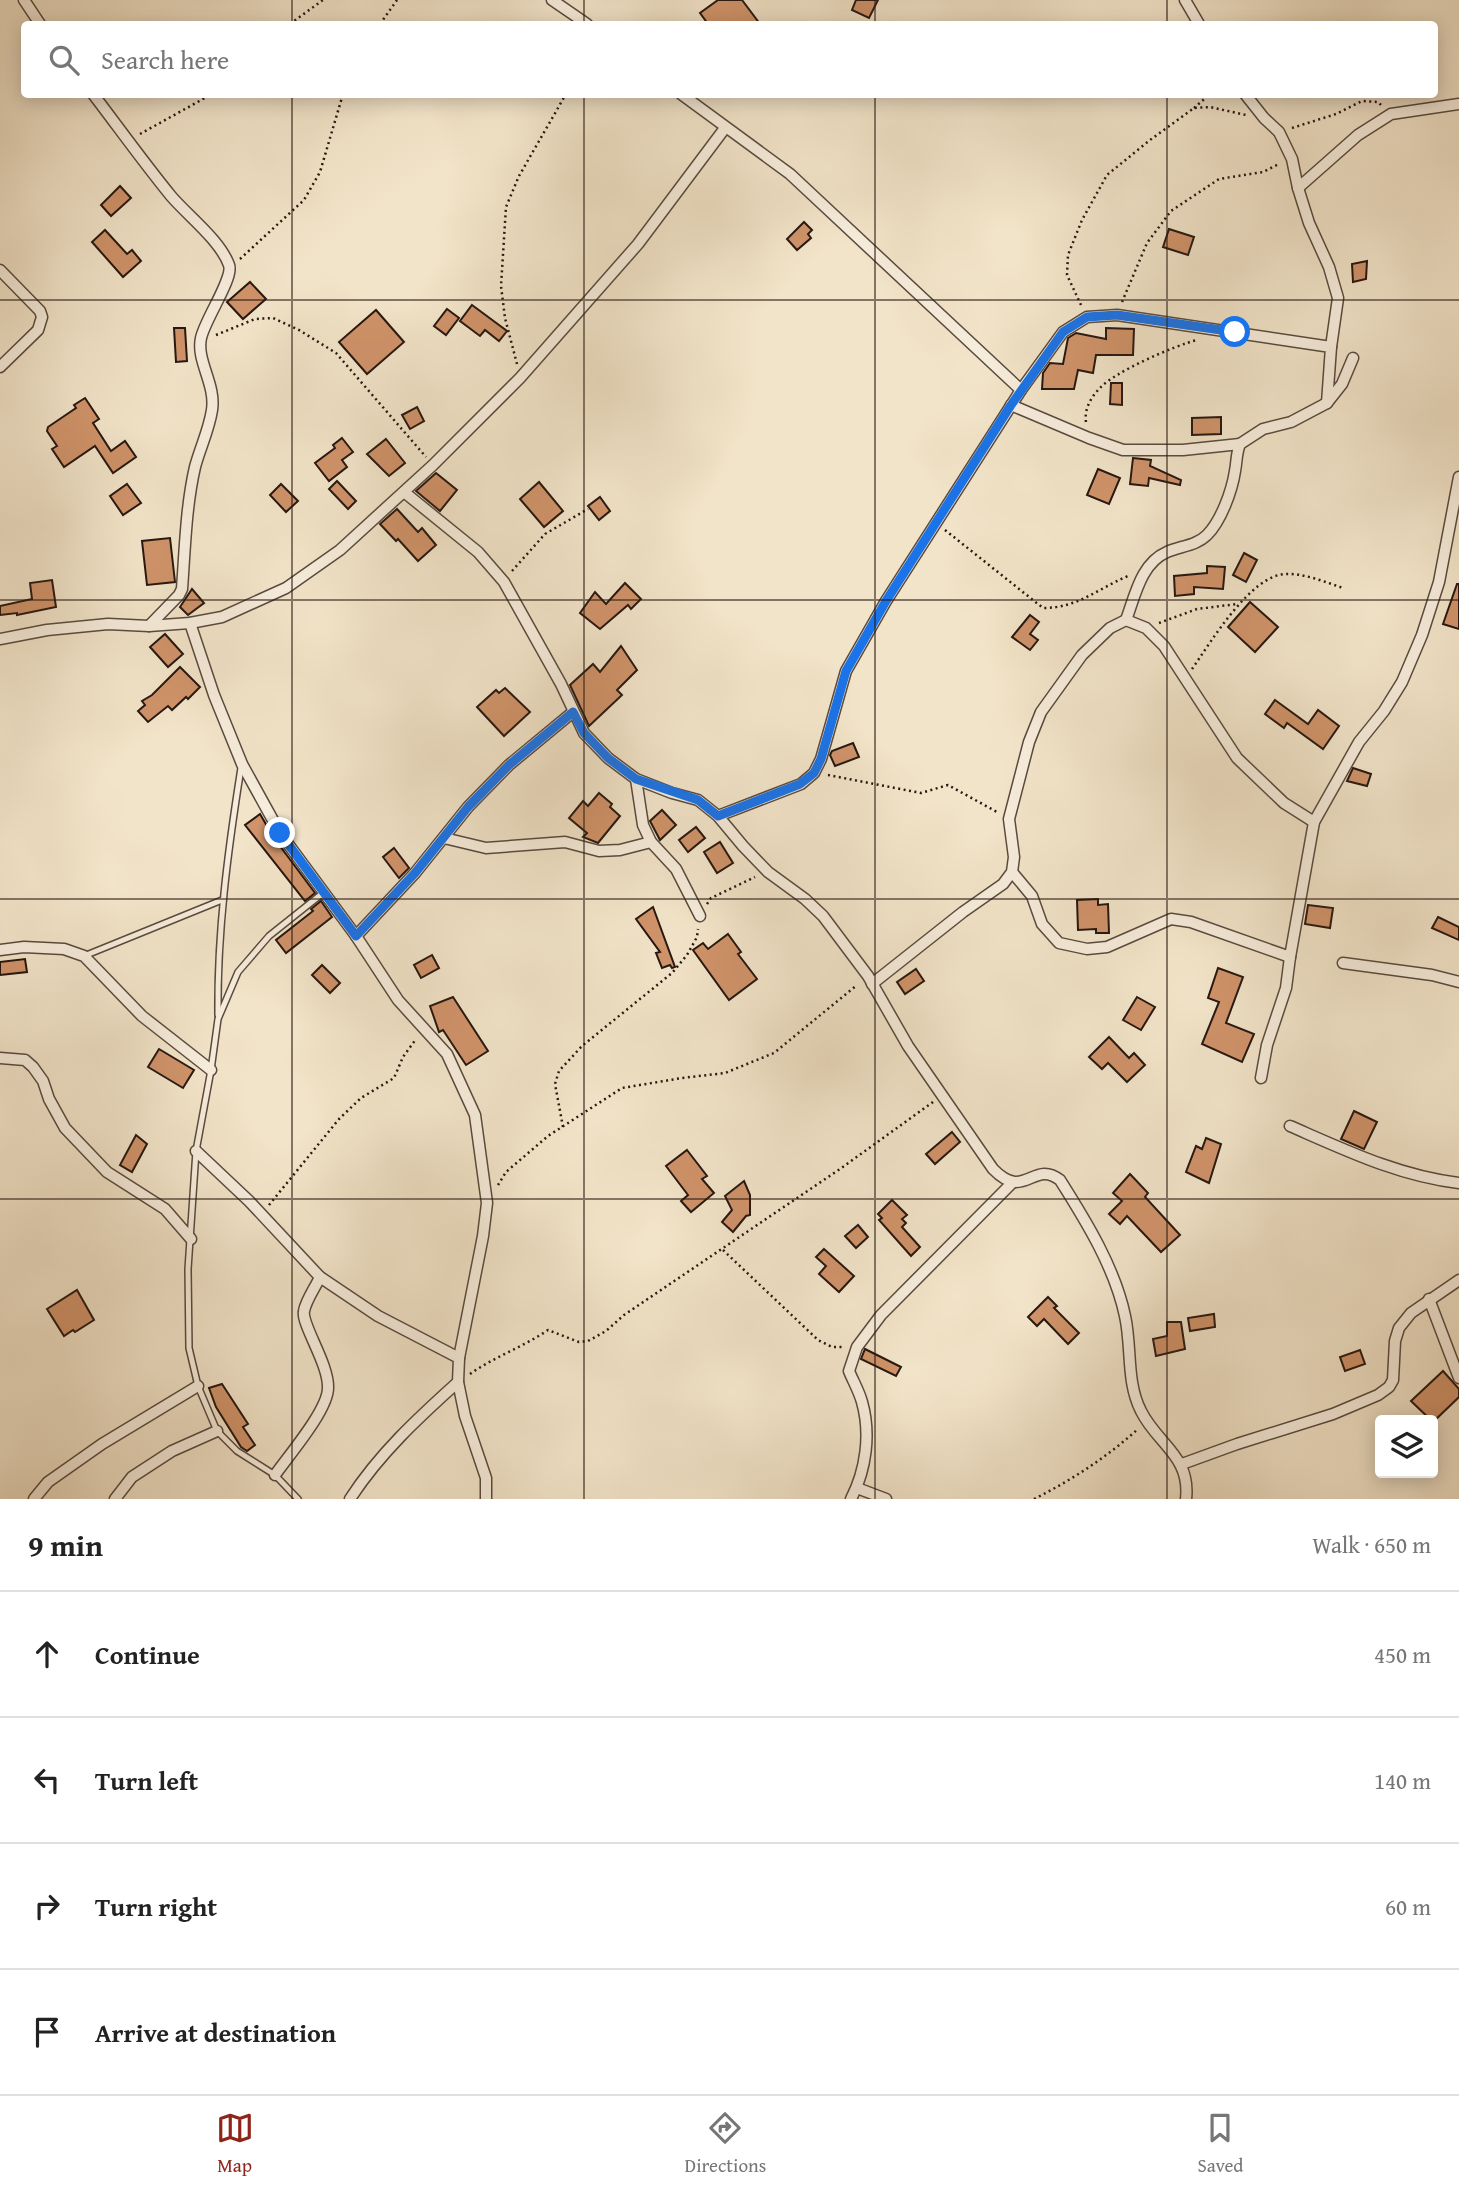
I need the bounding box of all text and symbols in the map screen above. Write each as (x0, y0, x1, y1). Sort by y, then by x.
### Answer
search box (21, 21, 1438, 98)
text: Search here (101, 40, 229, 79)
icon: search (45, 41, 83, 79)
route start (1219, 316, 1250, 347)
route end (264, 817, 295, 848)
map controls (1375, 1415, 1438, 1478)
button: layers (1375, 1415, 1438, 1478)
text: 9 min (28, 1523, 103, 1567)
text: Walk · 650 m (1312, 1528, 1431, 1561)
icon: ahead (28, 1635, 66, 1673)
text: Continue (95, 1635, 200, 1674)
text: 450 m (1374, 1638, 1431, 1671)
icon: left (28, 1761, 66, 1799)
text: Turn left (95, 1761, 198, 1800)
text: 140 m (1374, 1764, 1431, 1797)
icon: right (28, 1887, 66, 1925)
text: Turn right (95, 1887, 217, 1926)
text: 60 m (1385, 1890, 1431, 1923)
icon: arrive (28, 2013, 66, 2051)
text: Arrive at destination (95, 2013, 336, 2052)
tab: Map (216, 2109, 254, 2179)
tab: Directions (685, 2109, 766, 2179)
tab: Saved (1197, 2109, 1243, 2179)

